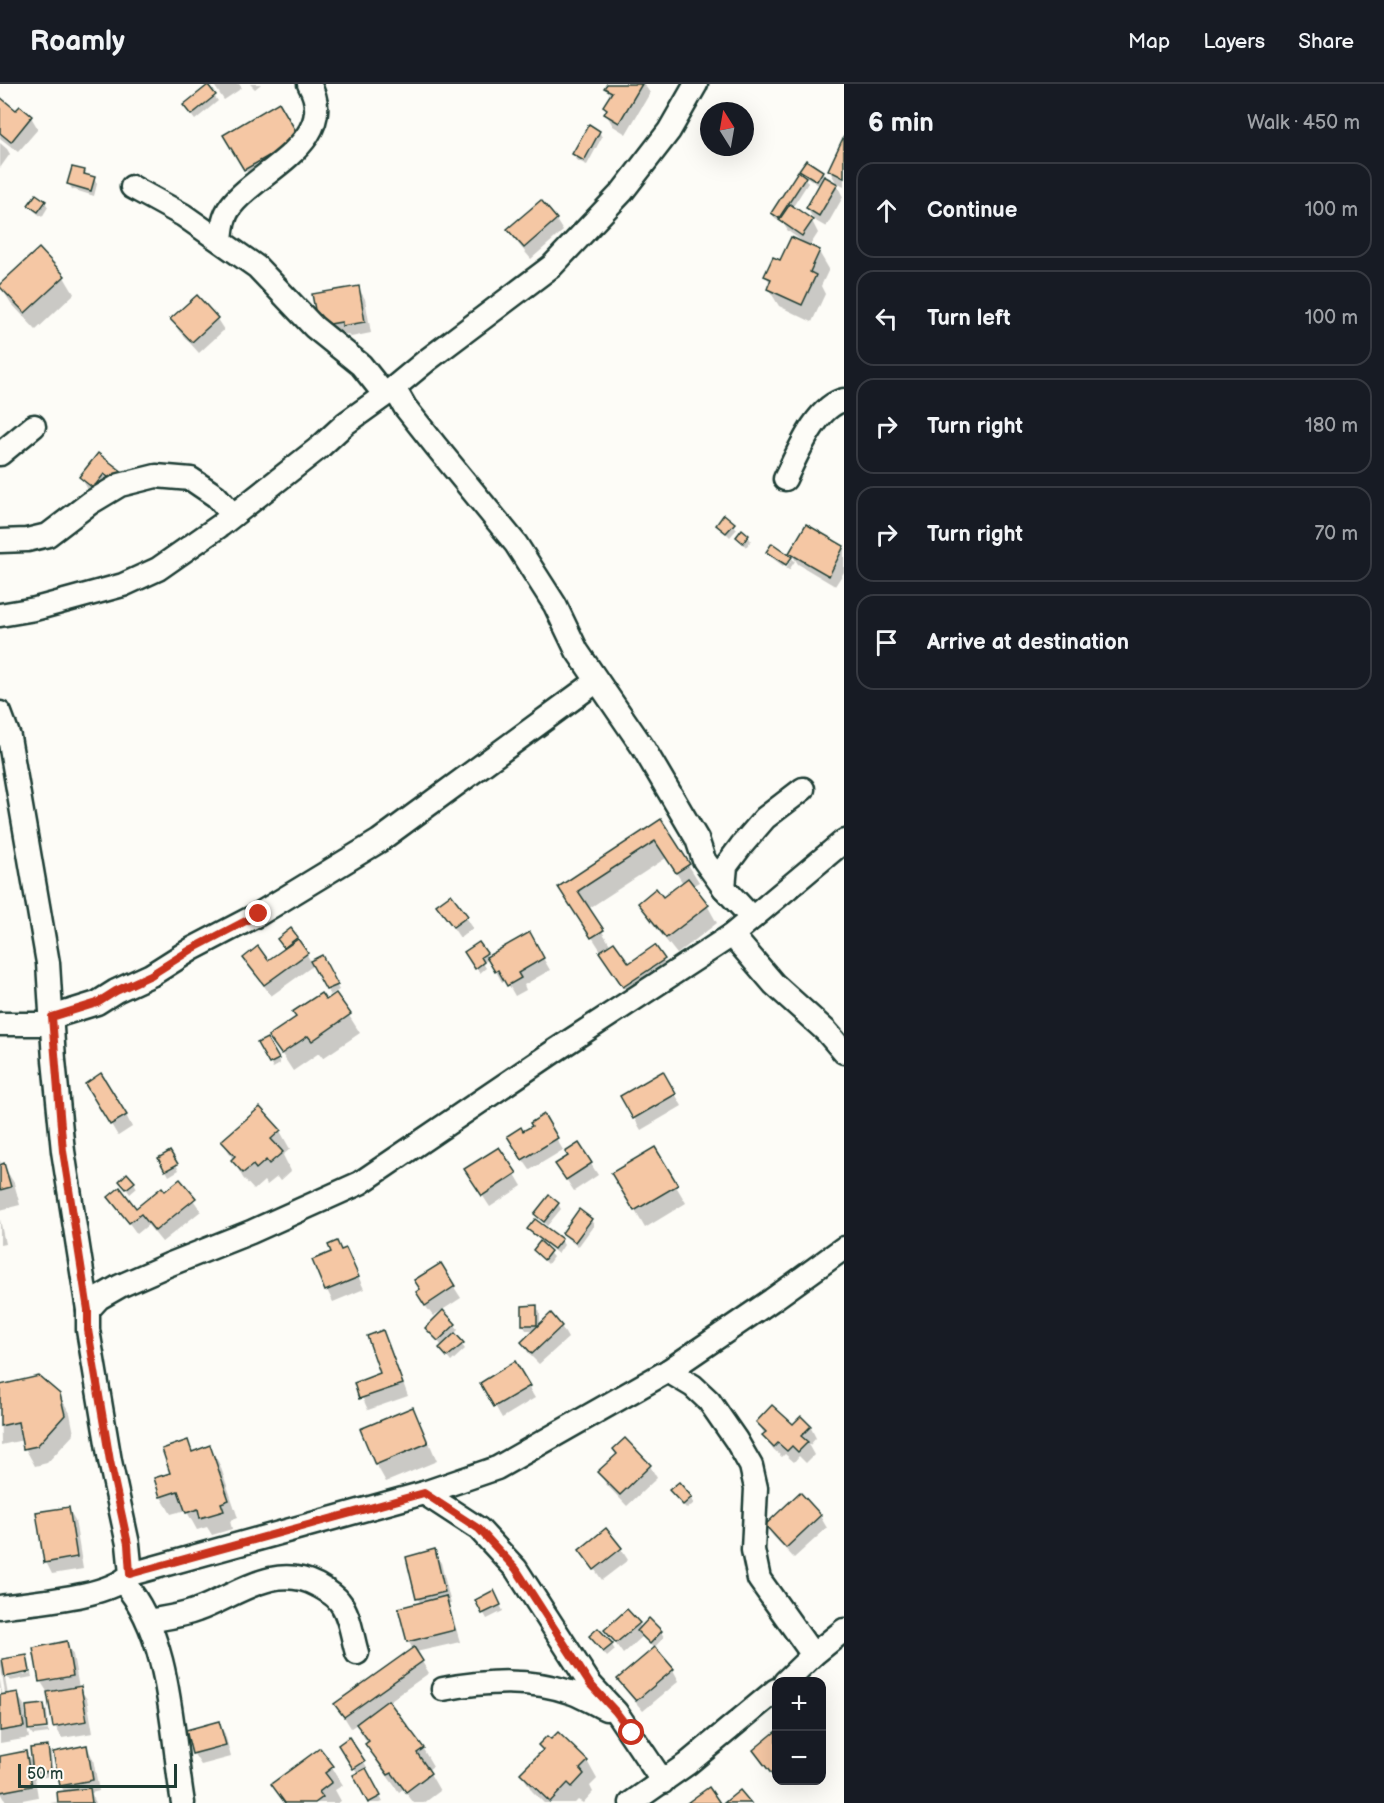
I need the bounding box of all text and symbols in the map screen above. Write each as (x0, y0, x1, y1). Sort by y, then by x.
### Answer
text: Roamly (30, 25, 125, 58)
text: Map (1128, 29, 1170, 54)
text: Layers (1203, 29, 1265, 54)
text: Share (1298, 29, 1354, 54)
north arrow (700, 102, 754, 156)
text: 6 min (868, 108, 934, 139)
text: Walk · 450 m (1247, 111, 1360, 135)
icon: ahead (870, 194, 903, 227)
text: Continue (927, 197, 1017, 224)
text: 100 m (1305, 198, 1358, 222)
icon: left (870, 302, 903, 335)
text: Turn left (927, 305, 1011, 332)
text: 100 m (1305, 306, 1358, 330)
icon: right (870, 410, 903, 443)
text: Turn right (927, 413, 1023, 440)
text: 180 m (1305, 414, 1358, 438)
icon: right (870, 518, 903, 551)
text: Turn right (927, 521, 1023, 548)
text: 70 m (1314, 522, 1358, 546)
icon: arrive (870, 626, 903, 659)
text: Arrive at destination (927, 629, 1129, 656)
route end (245, 900, 271, 926)
map controls (772, 1677, 826, 1785)
button: + (772, 1677, 826, 1731)
route start (618, 1719, 644, 1745)
button: − (772, 1731, 826, 1785)
scale bar (18, 1761, 177, 1788)
text: 50 m (27, 1765, 63, 1784)

